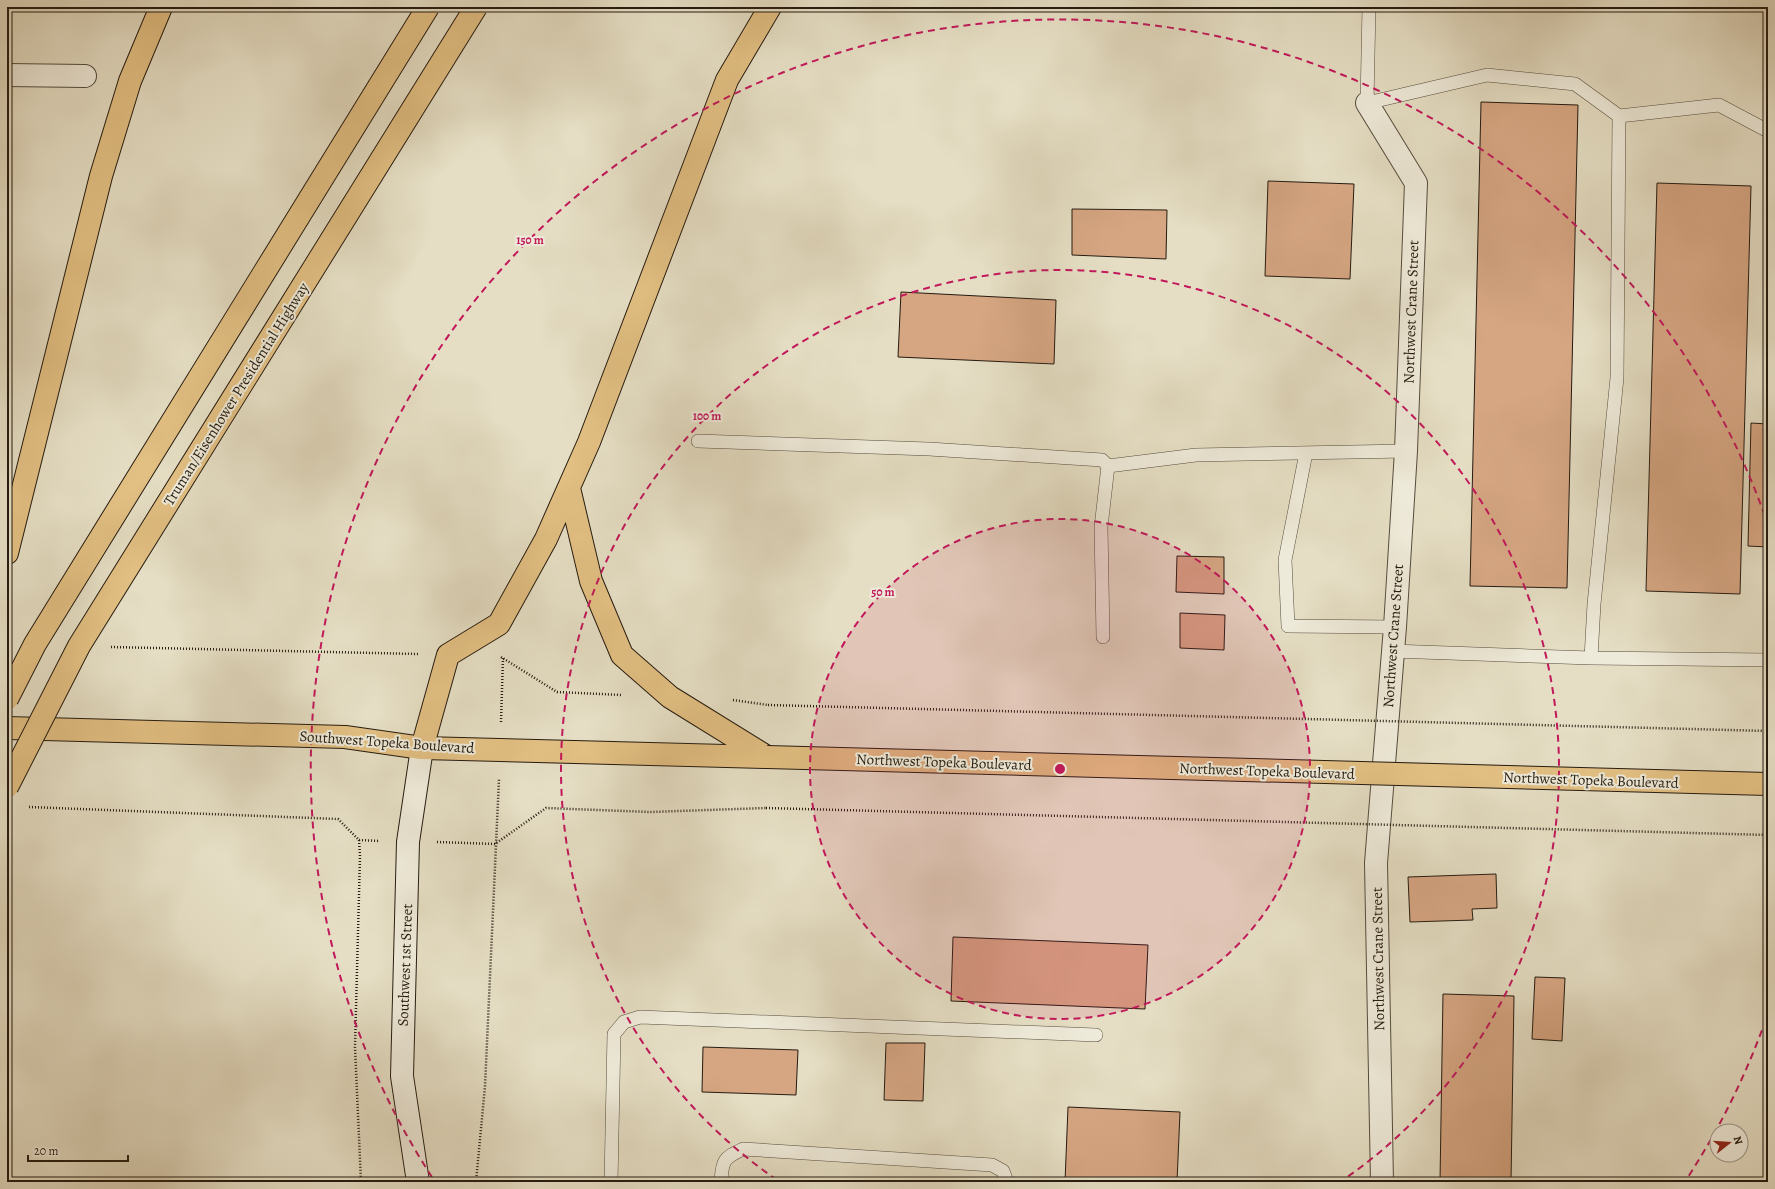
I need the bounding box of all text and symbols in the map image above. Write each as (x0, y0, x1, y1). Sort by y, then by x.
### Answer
text: 150 m (516, 232, 544, 248)
street label: Northwest Crane Street (1398, 240, 1424, 384)
street label: Truman/Eisenhower Presidential Highway (159, 278, 313, 509)
text: 100 m (693, 408, 721, 424)
street label: Northwest Crane Street (1378, 564, 1408, 708)
text: 50 m (871, 584, 895, 600)
street label: Southwest Topeka Boulevard (299, 726, 476, 758)
street label: Northwest Topeka Boulevard (856, 749, 1033, 775)
street label: Northwest Topeka Boulevard (1179, 758, 1356, 784)
centre of rings (1053, 762, 1067, 776)
street label: Northwest Topeka Boulevard (1503, 767, 1680, 793)
street label: Northwest Crane Street (1367, 887, 1389, 1031)
street label: Southwest 1st Street (393, 903, 417, 1027)
north arrow (1709, 1123, 1749, 1163)
text: N (1730, 1134, 1746, 1146)
scale bar (28, 1137, 128, 1163)
text: 20 m (34, 1143, 58, 1159)

